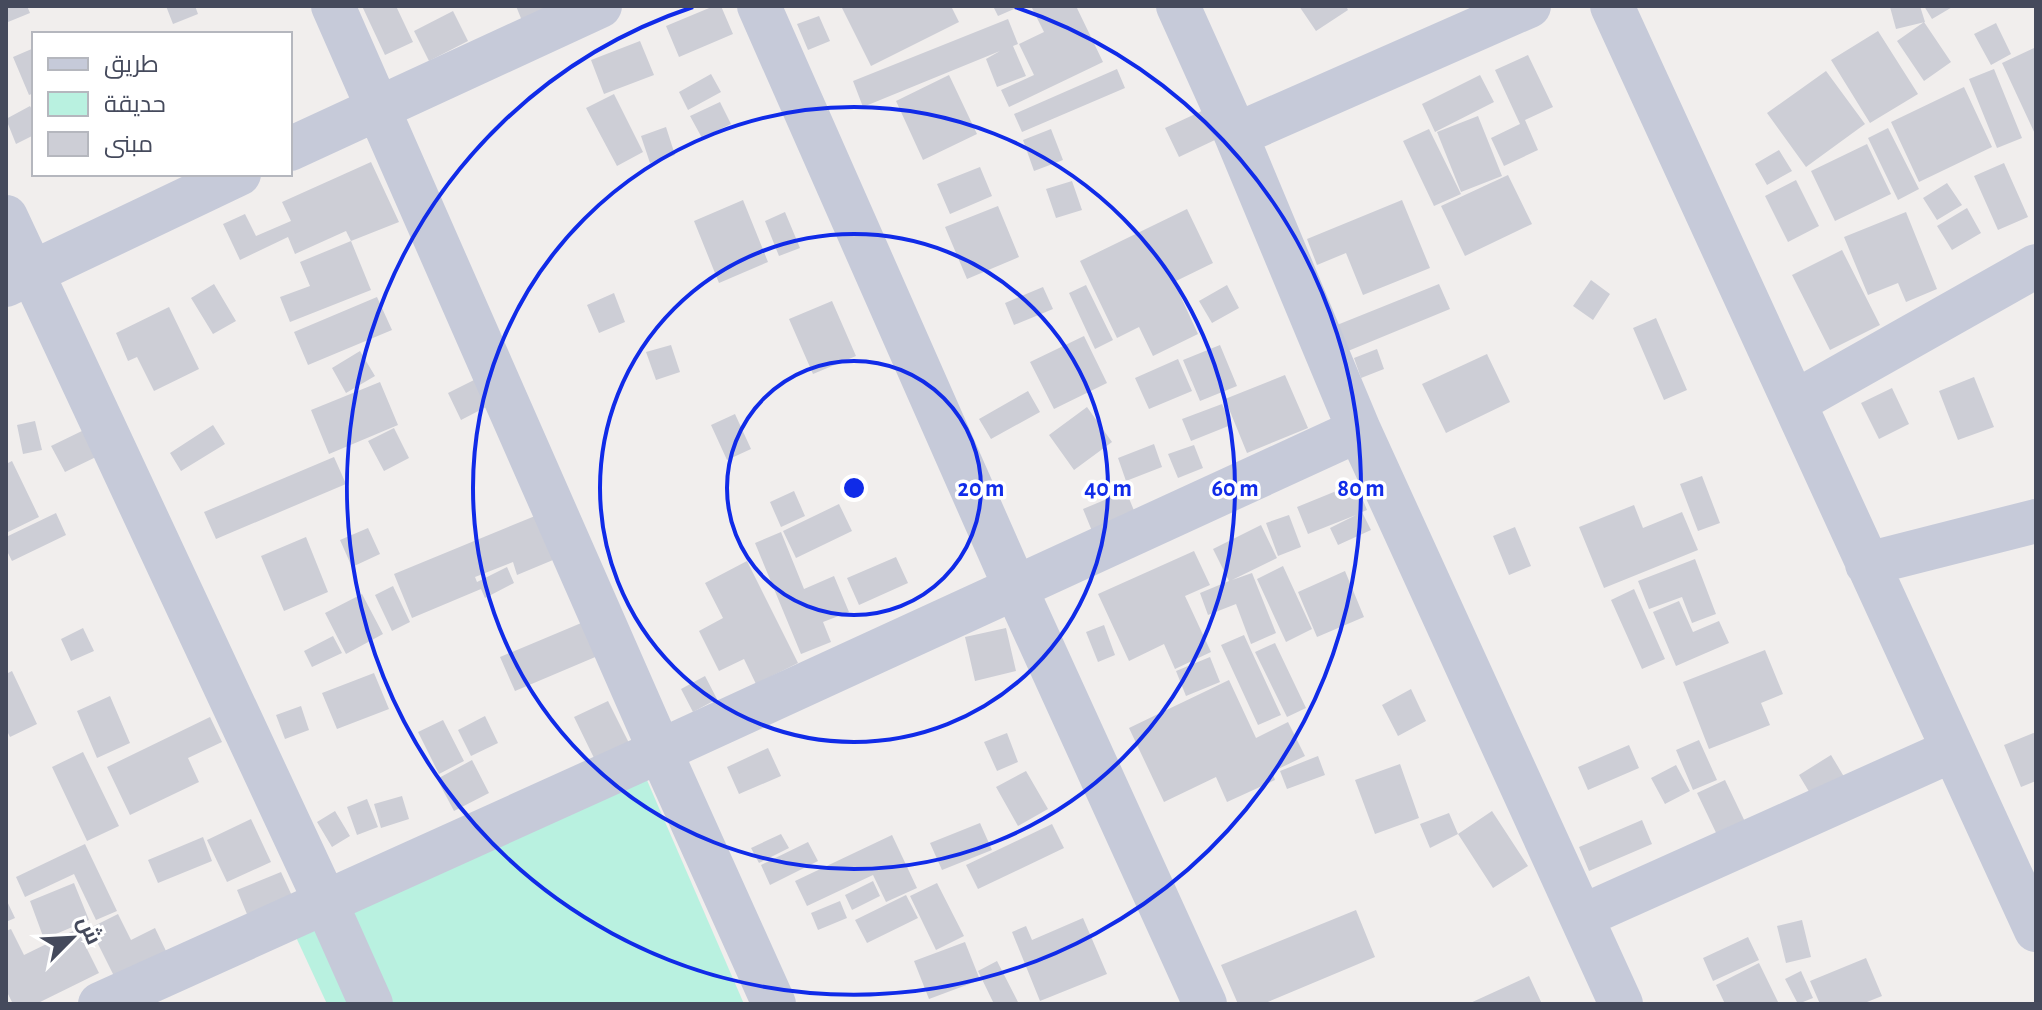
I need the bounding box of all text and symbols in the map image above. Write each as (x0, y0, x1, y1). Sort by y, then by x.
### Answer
legend (32, 32, 292, 176)
text: طريق (104, 53, 159, 79)
text: حديقة (104, 93, 166, 117)
text: مبنى (104, 133, 153, 158)
centre of rings (840, 474, 868, 502)
text: 20 m (958, 477, 1004, 501)
text: 40 m (1084, 477, 1132, 501)
text: 60 m (1211, 477, 1259, 501)
text: 80 m (1337, 477, 1385, 501)
north arrow (32, 898, 112, 978)
text: ش (72, 912, 106, 948)

